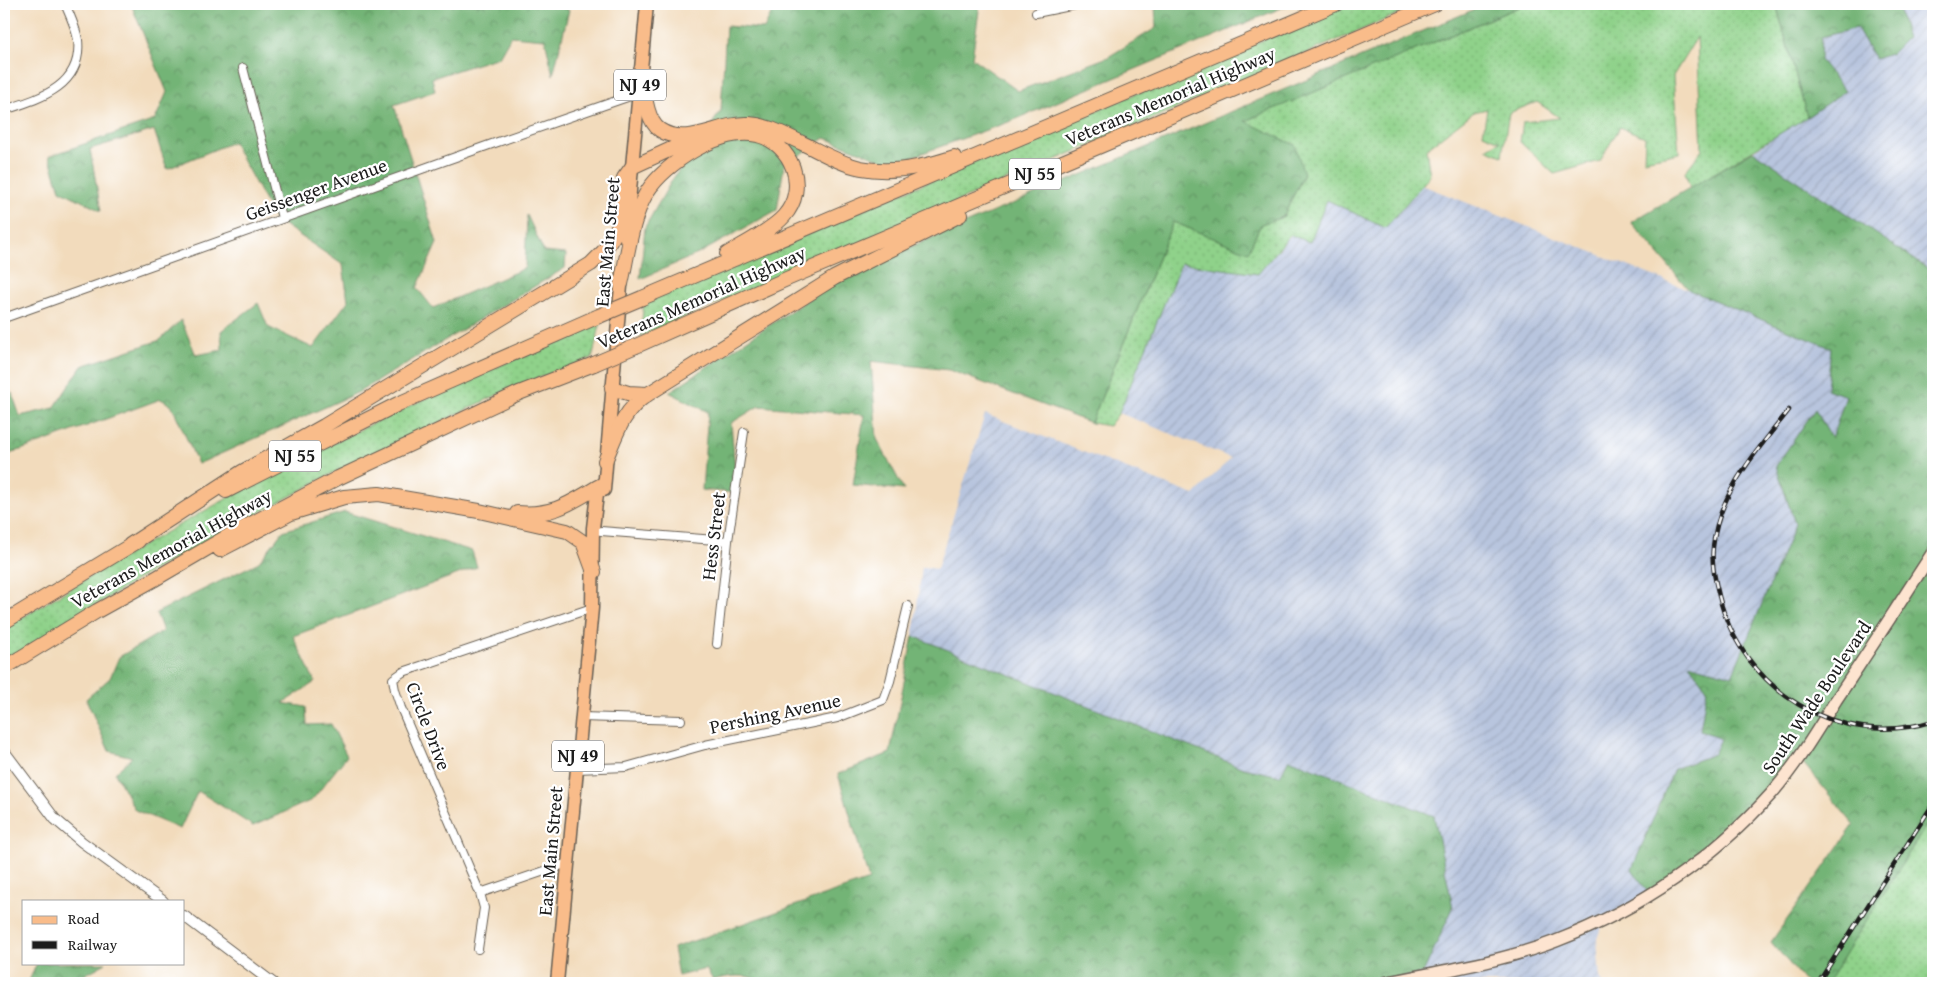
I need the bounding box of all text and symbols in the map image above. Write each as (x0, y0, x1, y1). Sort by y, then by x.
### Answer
street label: Veterans Memorial Highway (1061, 39, 1280, 153)
road number: NJ 49 (614, 70, 666, 100)
street label: Geissenger Avenue (241, 150, 391, 228)
road number: NJ 55 (1009, 158, 1061, 190)
street label: East Main Street (587, 176, 627, 308)
street label: Veterans Memorial Highway (592, 238, 810, 356)
road number: NJ 55 (269, 441, 321, 472)
street label: Veterans Memorial Highway (65, 481, 277, 615)
street label: Hess Street (694, 490, 732, 582)
street label: South Wade Boulevard (1754, 614, 1878, 779)
street label: Circle Drive (399, 678, 459, 774)
street label: Pershing Avenue (707, 685, 843, 741)
road number: NJ 49 (552, 740, 604, 771)
street label: East Main Street (530, 785, 570, 917)
legend (22, 900, 185, 964)
text: Road (68, 908, 99, 929)
text: Railway (68, 934, 118, 955)

